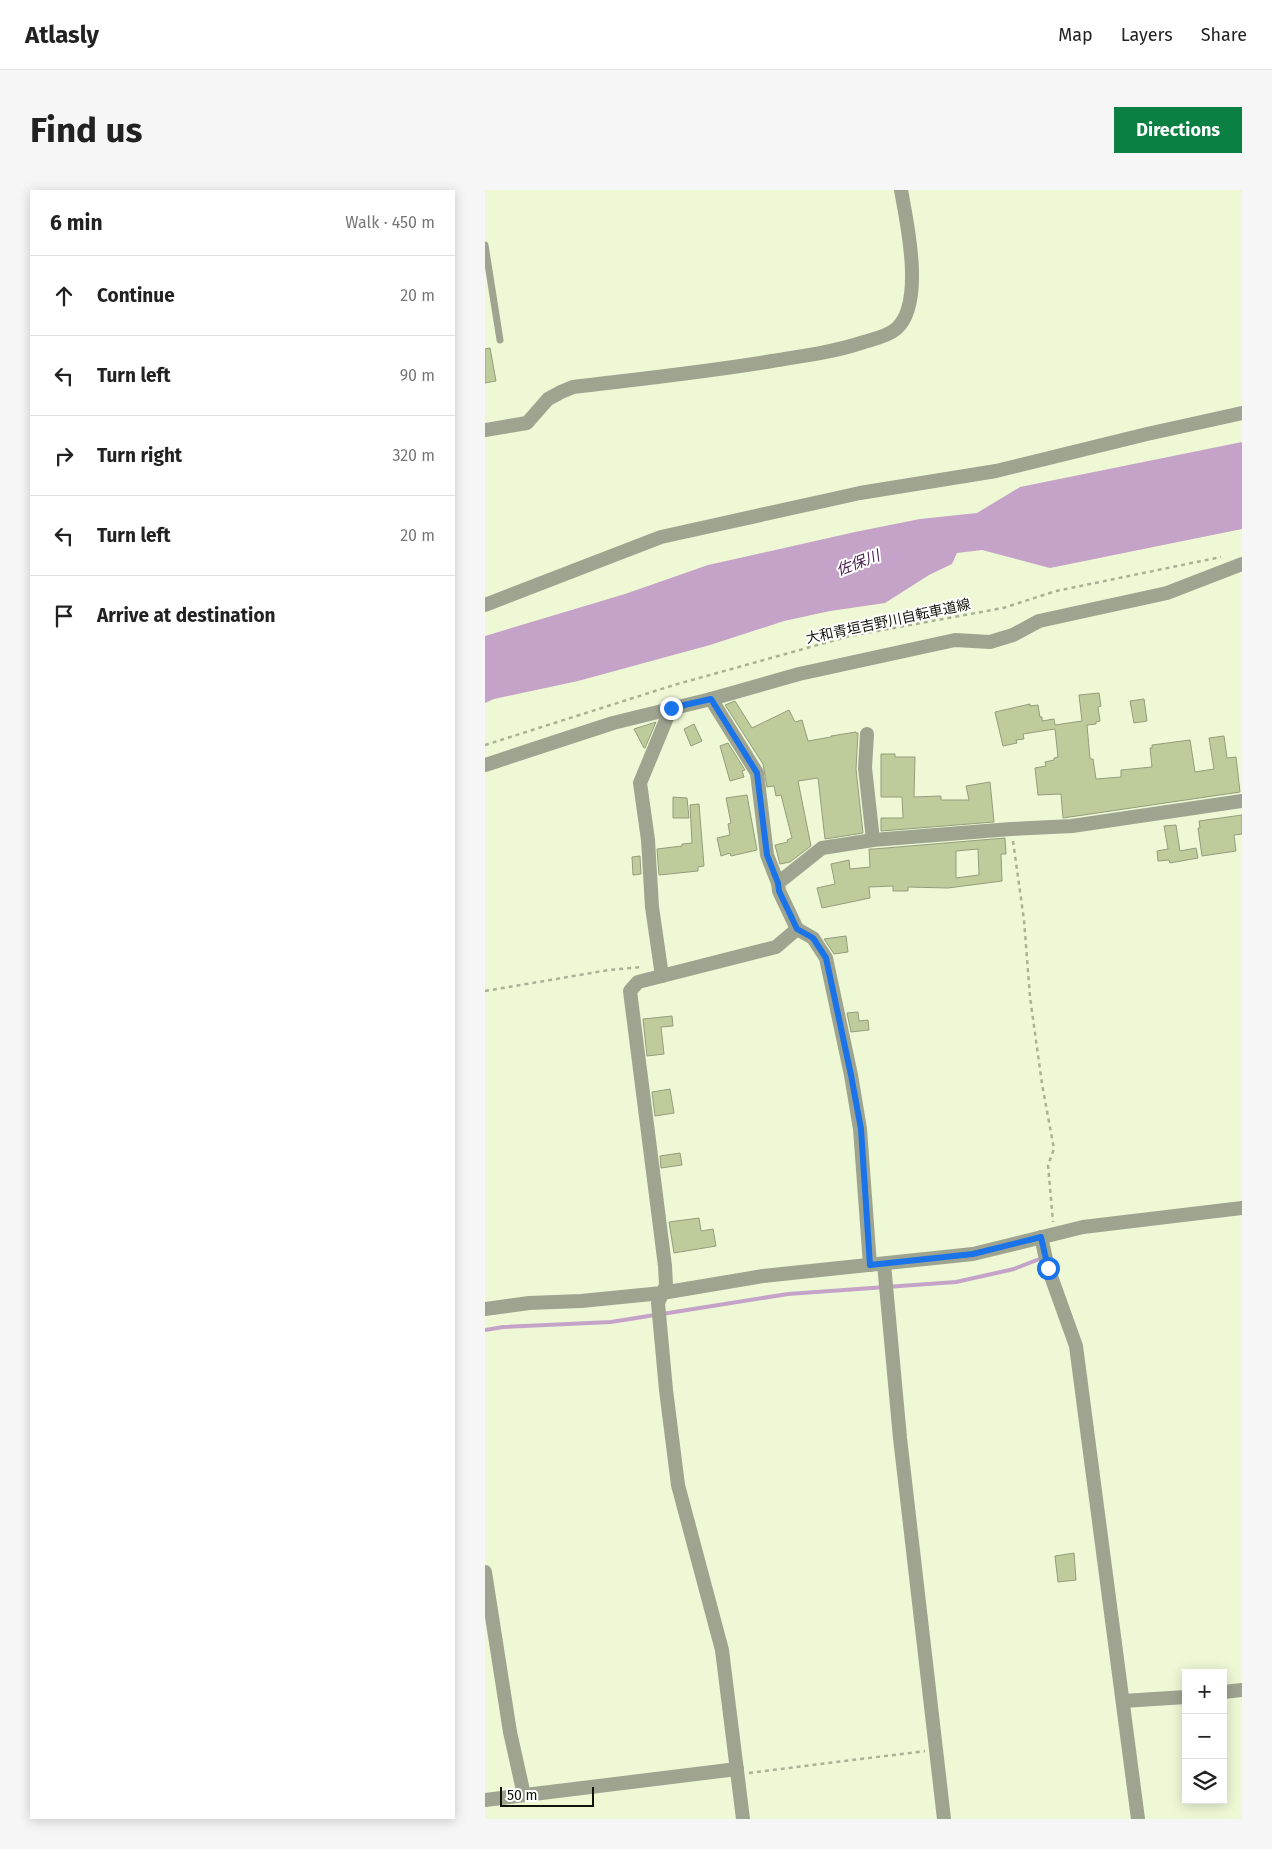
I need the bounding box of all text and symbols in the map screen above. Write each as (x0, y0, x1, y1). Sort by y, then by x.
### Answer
text: Atlasly (25, 21, 99, 49)
text: Map (1058, 24, 1093, 46)
text: Layers (1121, 24, 1173, 46)
text: Share (1201, 24, 1247, 46)
button: Directions (1114, 107, 1242, 153)
text: Find us (30, 109, 142, 151)
text: 6 min (50, 210, 103, 236)
text: Walk · 450 m (345, 213, 435, 232)
icon: ahead (50, 282, 78, 310)
text: Continue (97, 284, 175, 307)
text: 20 m (400, 286, 435, 305)
icon: left (50, 362, 78, 390)
text: Turn left (97, 364, 171, 387)
text: 90 m (400, 366, 435, 385)
icon: right (50, 442, 78, 470)
text: Turn right (97, 444, 182, 467)
text: 320 m (392, 446, 435, 465)
icon: left (50, 522, 78, 550)
text: Turn left (97, 524, 171, 547)
text: 20 m (400, 526, 435, 545)
water label: 佐保川 (834, 546, 884, 579)
street label: 大和青垣吉野川自転車道線 (804, 596, 972, 647)
icon: arrive (50, 602, 78, 630)
text: Arrive at destination (97, 604, 276, 627)
route end (660, 697, 683, 720)
route start (1037, 1257, 1060, 1280)
map controls (1182, 1669, 1227, 1804)
button: + (1182, 1669, 1227, 1714)
button: − (1182, 1714, 1227, 1759)
button: layers (1182, 1759, 1227, 1804)
scale bar (500, 1784, 594, 1807)
text: 50 m (507, 1787, 538, 1804)

